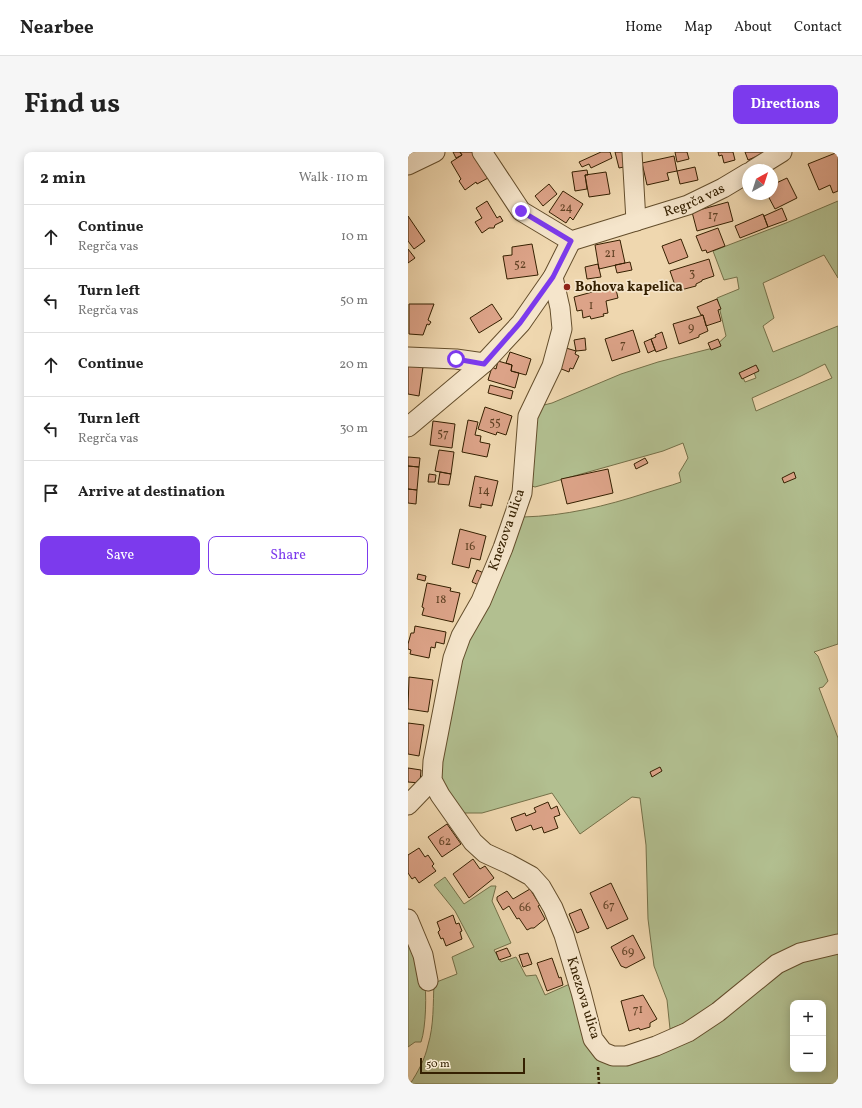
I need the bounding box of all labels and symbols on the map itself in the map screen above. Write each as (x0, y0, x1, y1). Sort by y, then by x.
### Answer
north arrow (742, 164, 778, 200)
street label: Regrča vas (661, 179, 728, 221)
house number: 24 (559, 200, 573, 216)
route end (512, 202, 530, 220)
house number: 17 (708, 208, 718, 224)
house number: 21 (604, 246, 616, 262)
house number: 52 (514, 257, 526, 273)
house number: 3 (689, 266, 695, 282)
place label: Bohova kapelica (575, 278, 683, 297)
marker: Bohova kapelica (562, 282, 572, 292)
house number: 1 (589, 298, 593, 314)
house number: 9 (688, 320, 694, 336)
house number: 7 (620, 337, 626, 353)
route start (447, 350, 465, 368)
house number: 55 (489, 415, 501, 431)
house number: 57 (437, 426, 449, 442)
house number: 14 (478, 483, 490, 499)
street label: Knezova ulica (484, 486, 530, 574)
house number: 16 (465, 539, 475, 555)
house number: 18 (436, 592, 446, 608)
house number: 62 (439, 834, 451, 850)
house number: 67 (603, 898, 615, 914)
house number: 66 (519, 900, 531, 916)
house number: 69 (622, 944, 634, 960)
street label: Knezova ulica (561, 954, 605, 1042)
house number: 71 (633, 1002, 643, 1018)
scale bar (420, 1056, 525, 1075)

